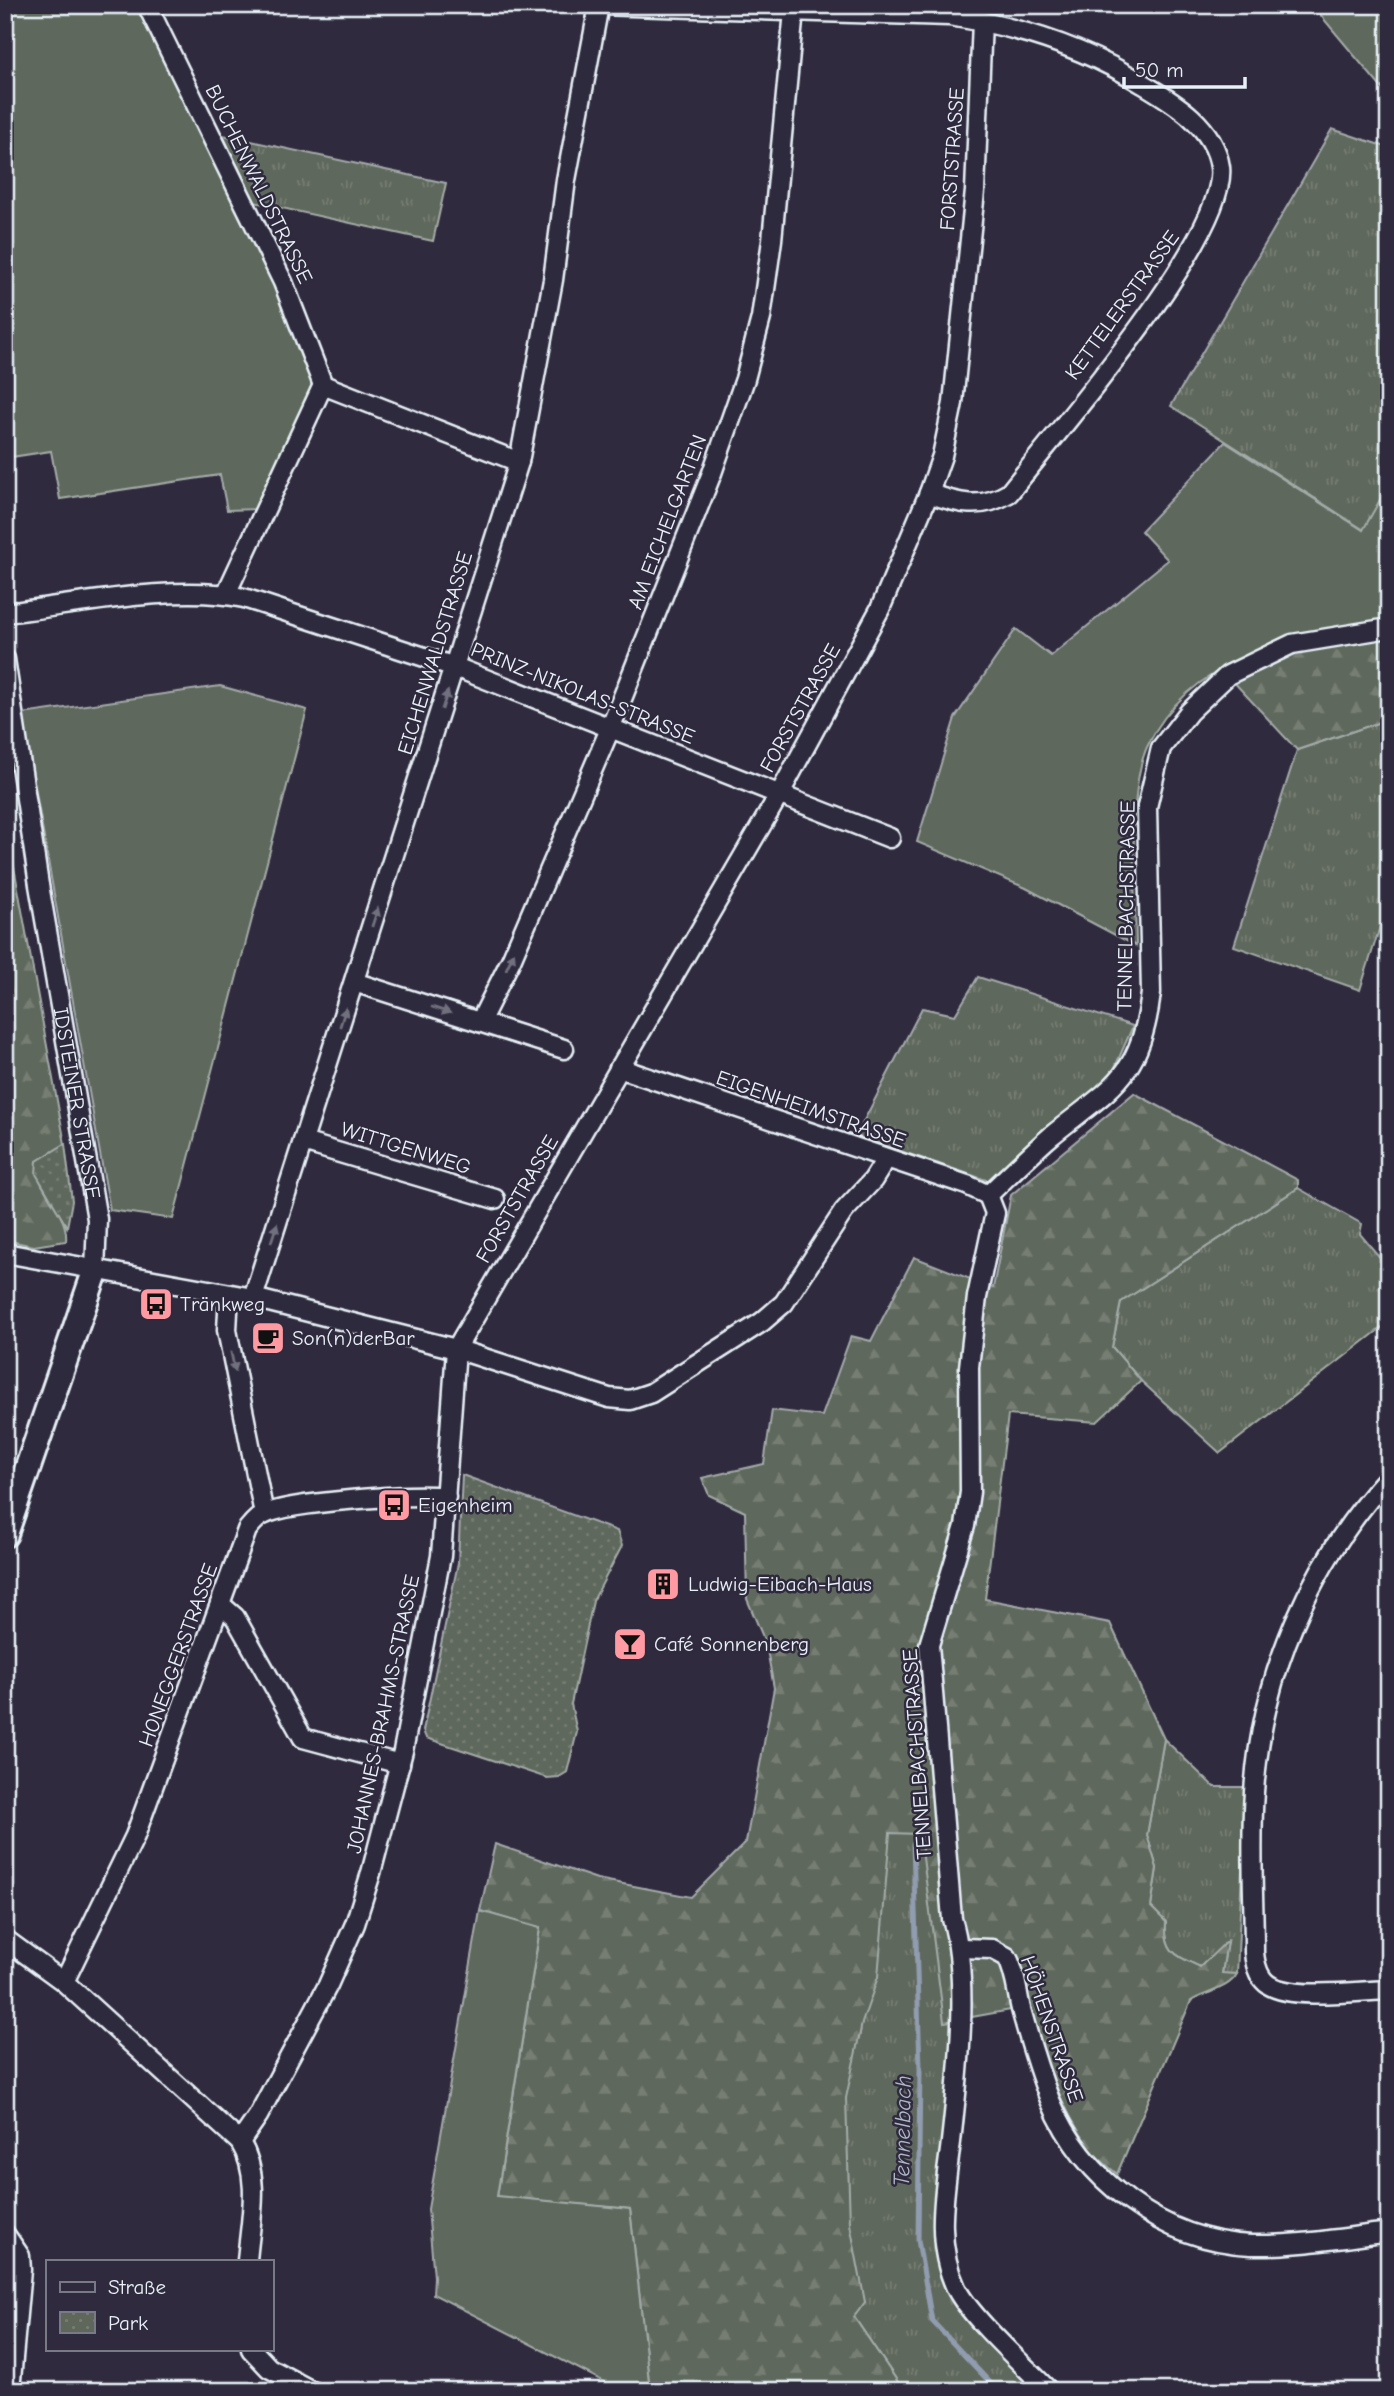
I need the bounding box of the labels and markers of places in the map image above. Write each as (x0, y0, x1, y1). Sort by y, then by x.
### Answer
bus stop icon: Tränkweg (137, 1285, 175, 1323)
place label: Tränkweg (180, 1292, 265, 1316)
cafe icon: Son(n)derBar (249, 1319, 287, 1357)
place label: Son(n)derBar (292, 1326, 415, 1350)
bus stop icon: Eigenheim (375, 1486, 413, 1524)
place label: Eigenheim (418, 1493, 513, 1517)
building icon: Ludwig-Eibach-Haus (644, 1565, 682, 1603)
place label: Ludwig-Eibach-Haus (688, 1572, 872, 1596)
bar icon: Café Sonnenberg (611, 1625, 649, 1663)
place label: Café Sonnenberg (654, 1632, 809, 1656)

